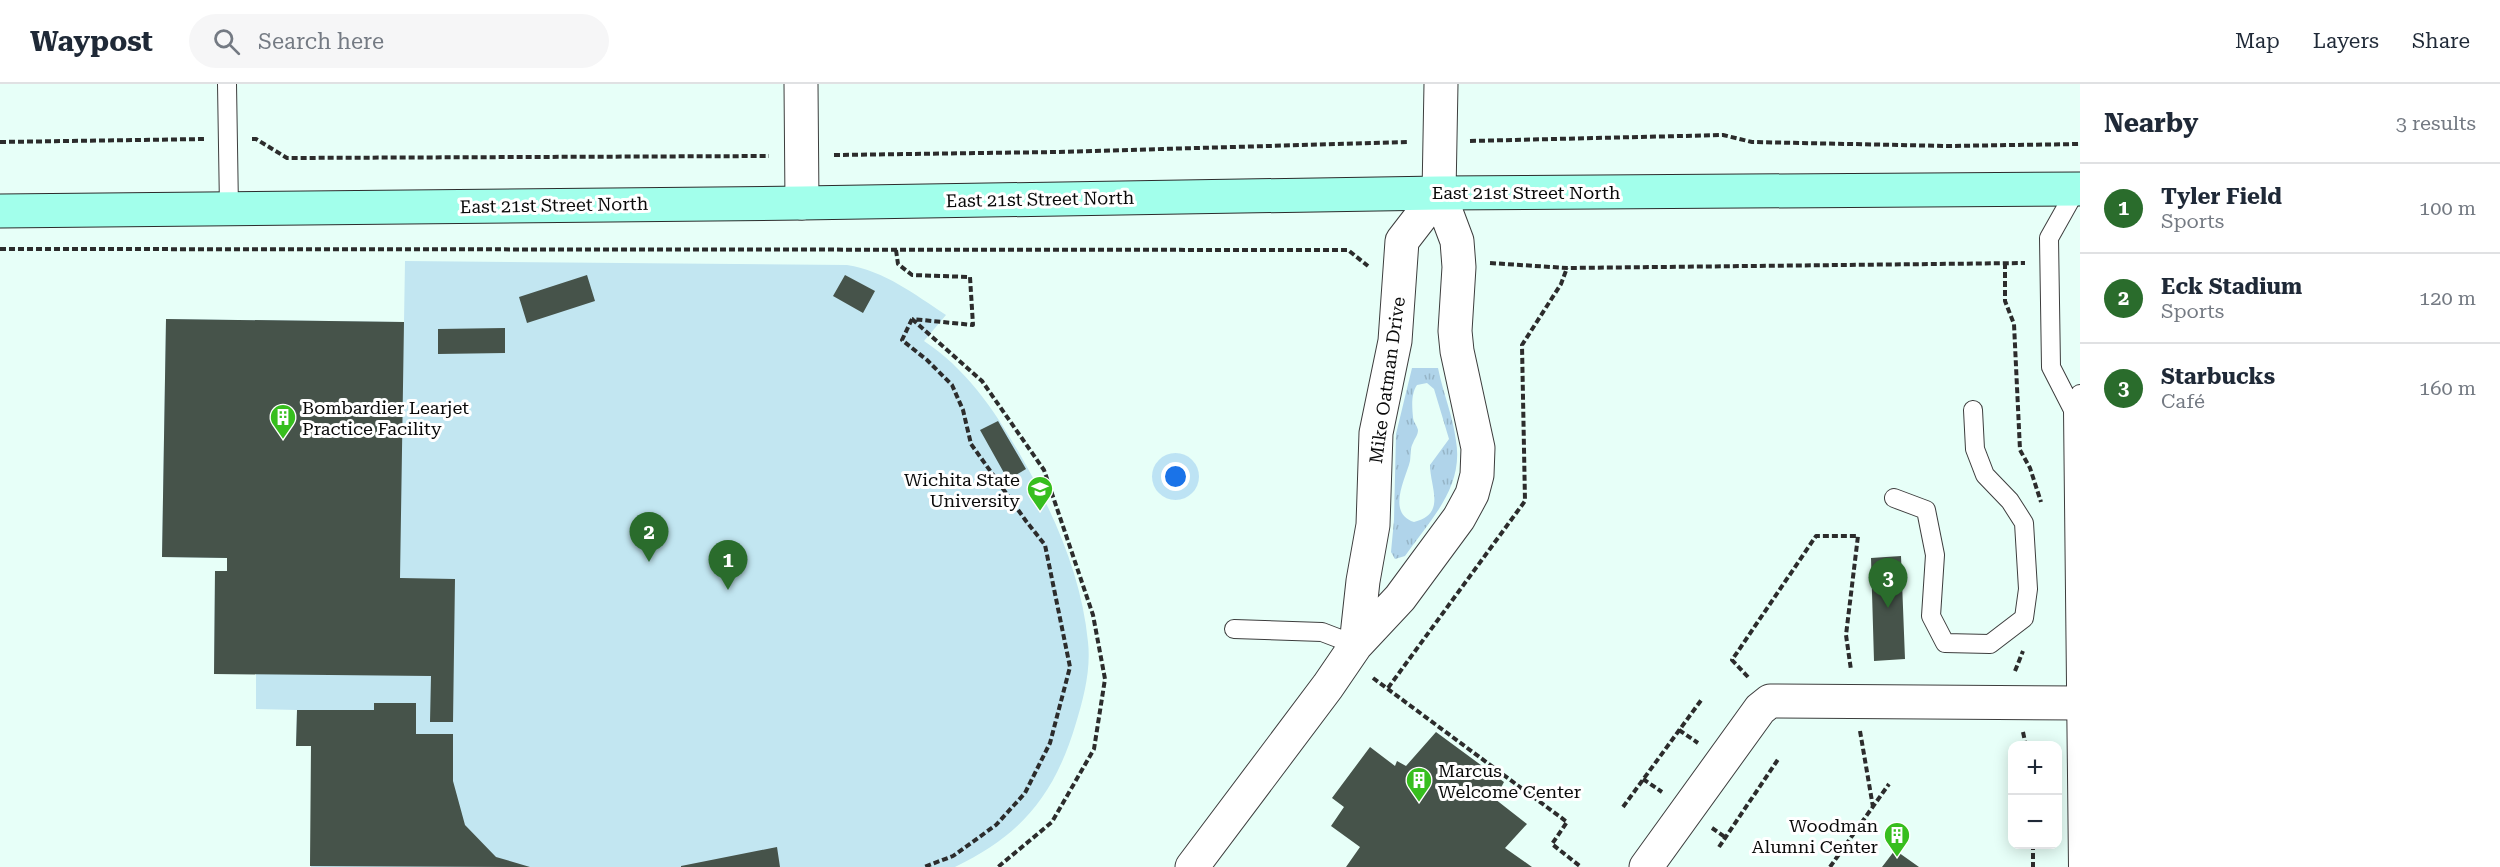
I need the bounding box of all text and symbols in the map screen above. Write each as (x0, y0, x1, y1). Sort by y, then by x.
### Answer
search box (189, 14, 609, 68)
text: Waypost (30, 25, 153, 58)
icon: search (210, 25, 243, 58)
text: Search here (258, 29, 384, 54)
text: Map (2235, 29, 2280, 53)
text: Layers (2313, 29, 2379, 53)
text: Share (2412, 29, 2470, 53)
text: Nearby (2104, 108, 2198, 138)
text: 3 results (2396, 111, 2476, 135)
street label: East 21st Street North (1432, 182, 1621, 203)
text: Tyler Field (2161, 184, 2282, 209)
street label: East 21st Street North (946, 187, 1135, 211)
street label: East 21st Street North (460, 193, 649, 217)
text: 1 (2118, 196, 2129, 220)
text: 100 m (2419, 196, 2476, 220)
text: Sports (2161, 209, 2224, 233)
text: Eck Stadium (2161, 274, 2302, 299)
text: 2 (2118, 286, 2129, 310)
text: 120 m (2419, 286, 2476, 310)
street label: Mike Oatman Drive (1365, 295, 1409, 465)
text: Sports (2161, 299, 2224, 323)
text: Starbucks (2161, 364, 2275, 389)
text: 3 (2118, 376, 2129, 400)
text: 160 m (2419, 376, 2476, 400)
text: Café (2161, 389, 2205, 413)
place label: Bombardier Learjet Practice Facility (302, 397, 469, 439)
building icon: Bombardier Learjet Practice Facility (268, 402, 298, 440)
your location (1161, 462, 1190, 491)
place label: Wichita State University (904, 469, 1020, 511)
school or university icon: Wichita State University (1025, 474, 1055, 512)
pin: 2 (630, 512, 668, 562)
pin: 1 (708, 540, 748, 590)
pin: 3 (1868, 558, 1908, 608)
map controls (2008, 741, 2062, 849)
button: + (2008, 741, 2062, 795)
place label: Marcus Welcome Center (1438, 760, 1581, 802)
building icon: Marcus Welcome Center (1404, 765, 1434, 803)
button: − (2008, 795, 2062, 849)
place label: Woodman Alumni Center (1752, 815, 1878, 857)
building icon: Woodman Alumni Center (1882, 820, 1912, 858)

